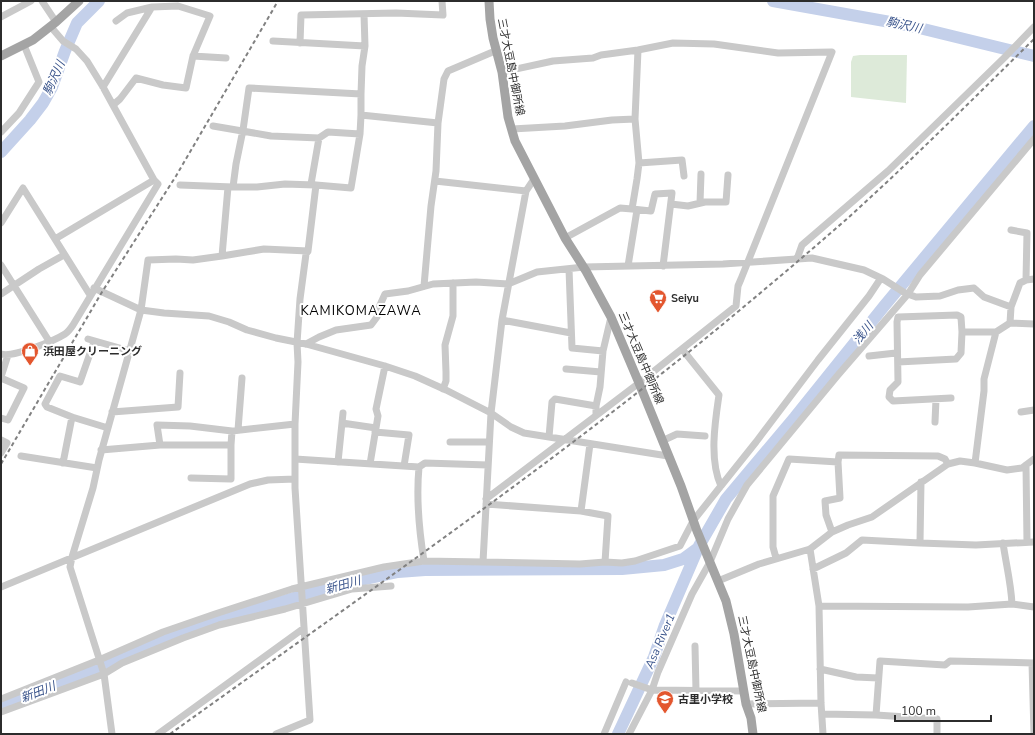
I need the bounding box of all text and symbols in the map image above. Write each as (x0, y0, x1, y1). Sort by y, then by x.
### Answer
water label: 駒沢川 (885, 13, 925, 37)
street label: 三才大豆島中御所線 (494, 17, 528, 117)
water label: 駒沢川 (39, 56, 69, 98)
supermarket icon: Seiyu (648, 288, 668, 313)
place label: Seiyu (671, 291, 699, 306)
district label: KAMIKOMAZAWA (300, 302, 422, 320)
street label: 三才大豆島中御所線 (615, 310, 667, 406)
water label: 浅川 (849, 317, 878, 347)
shop icon: 浜田屋クリーニング (20, 341, 40, 366)
place label: 浜田屋クリーニング (43, 344, 142, 359)
water label: 新田川 (323, 572, 364, 598)
water label: Asa River1 (641, 611, 679, 672)
street label: 三才大豆島中御所線 (734, 614, 770, 714)
water label: 新田川 (18, 677, 60, 706)
school or university icon: 古里小学校 (655, 689, 675, 714)
place label: 古里小学校 (678, 692, 733, 707)
scale bar (895, 697, 991, 723)
text: 100 m (901, 703, 936, 719)

